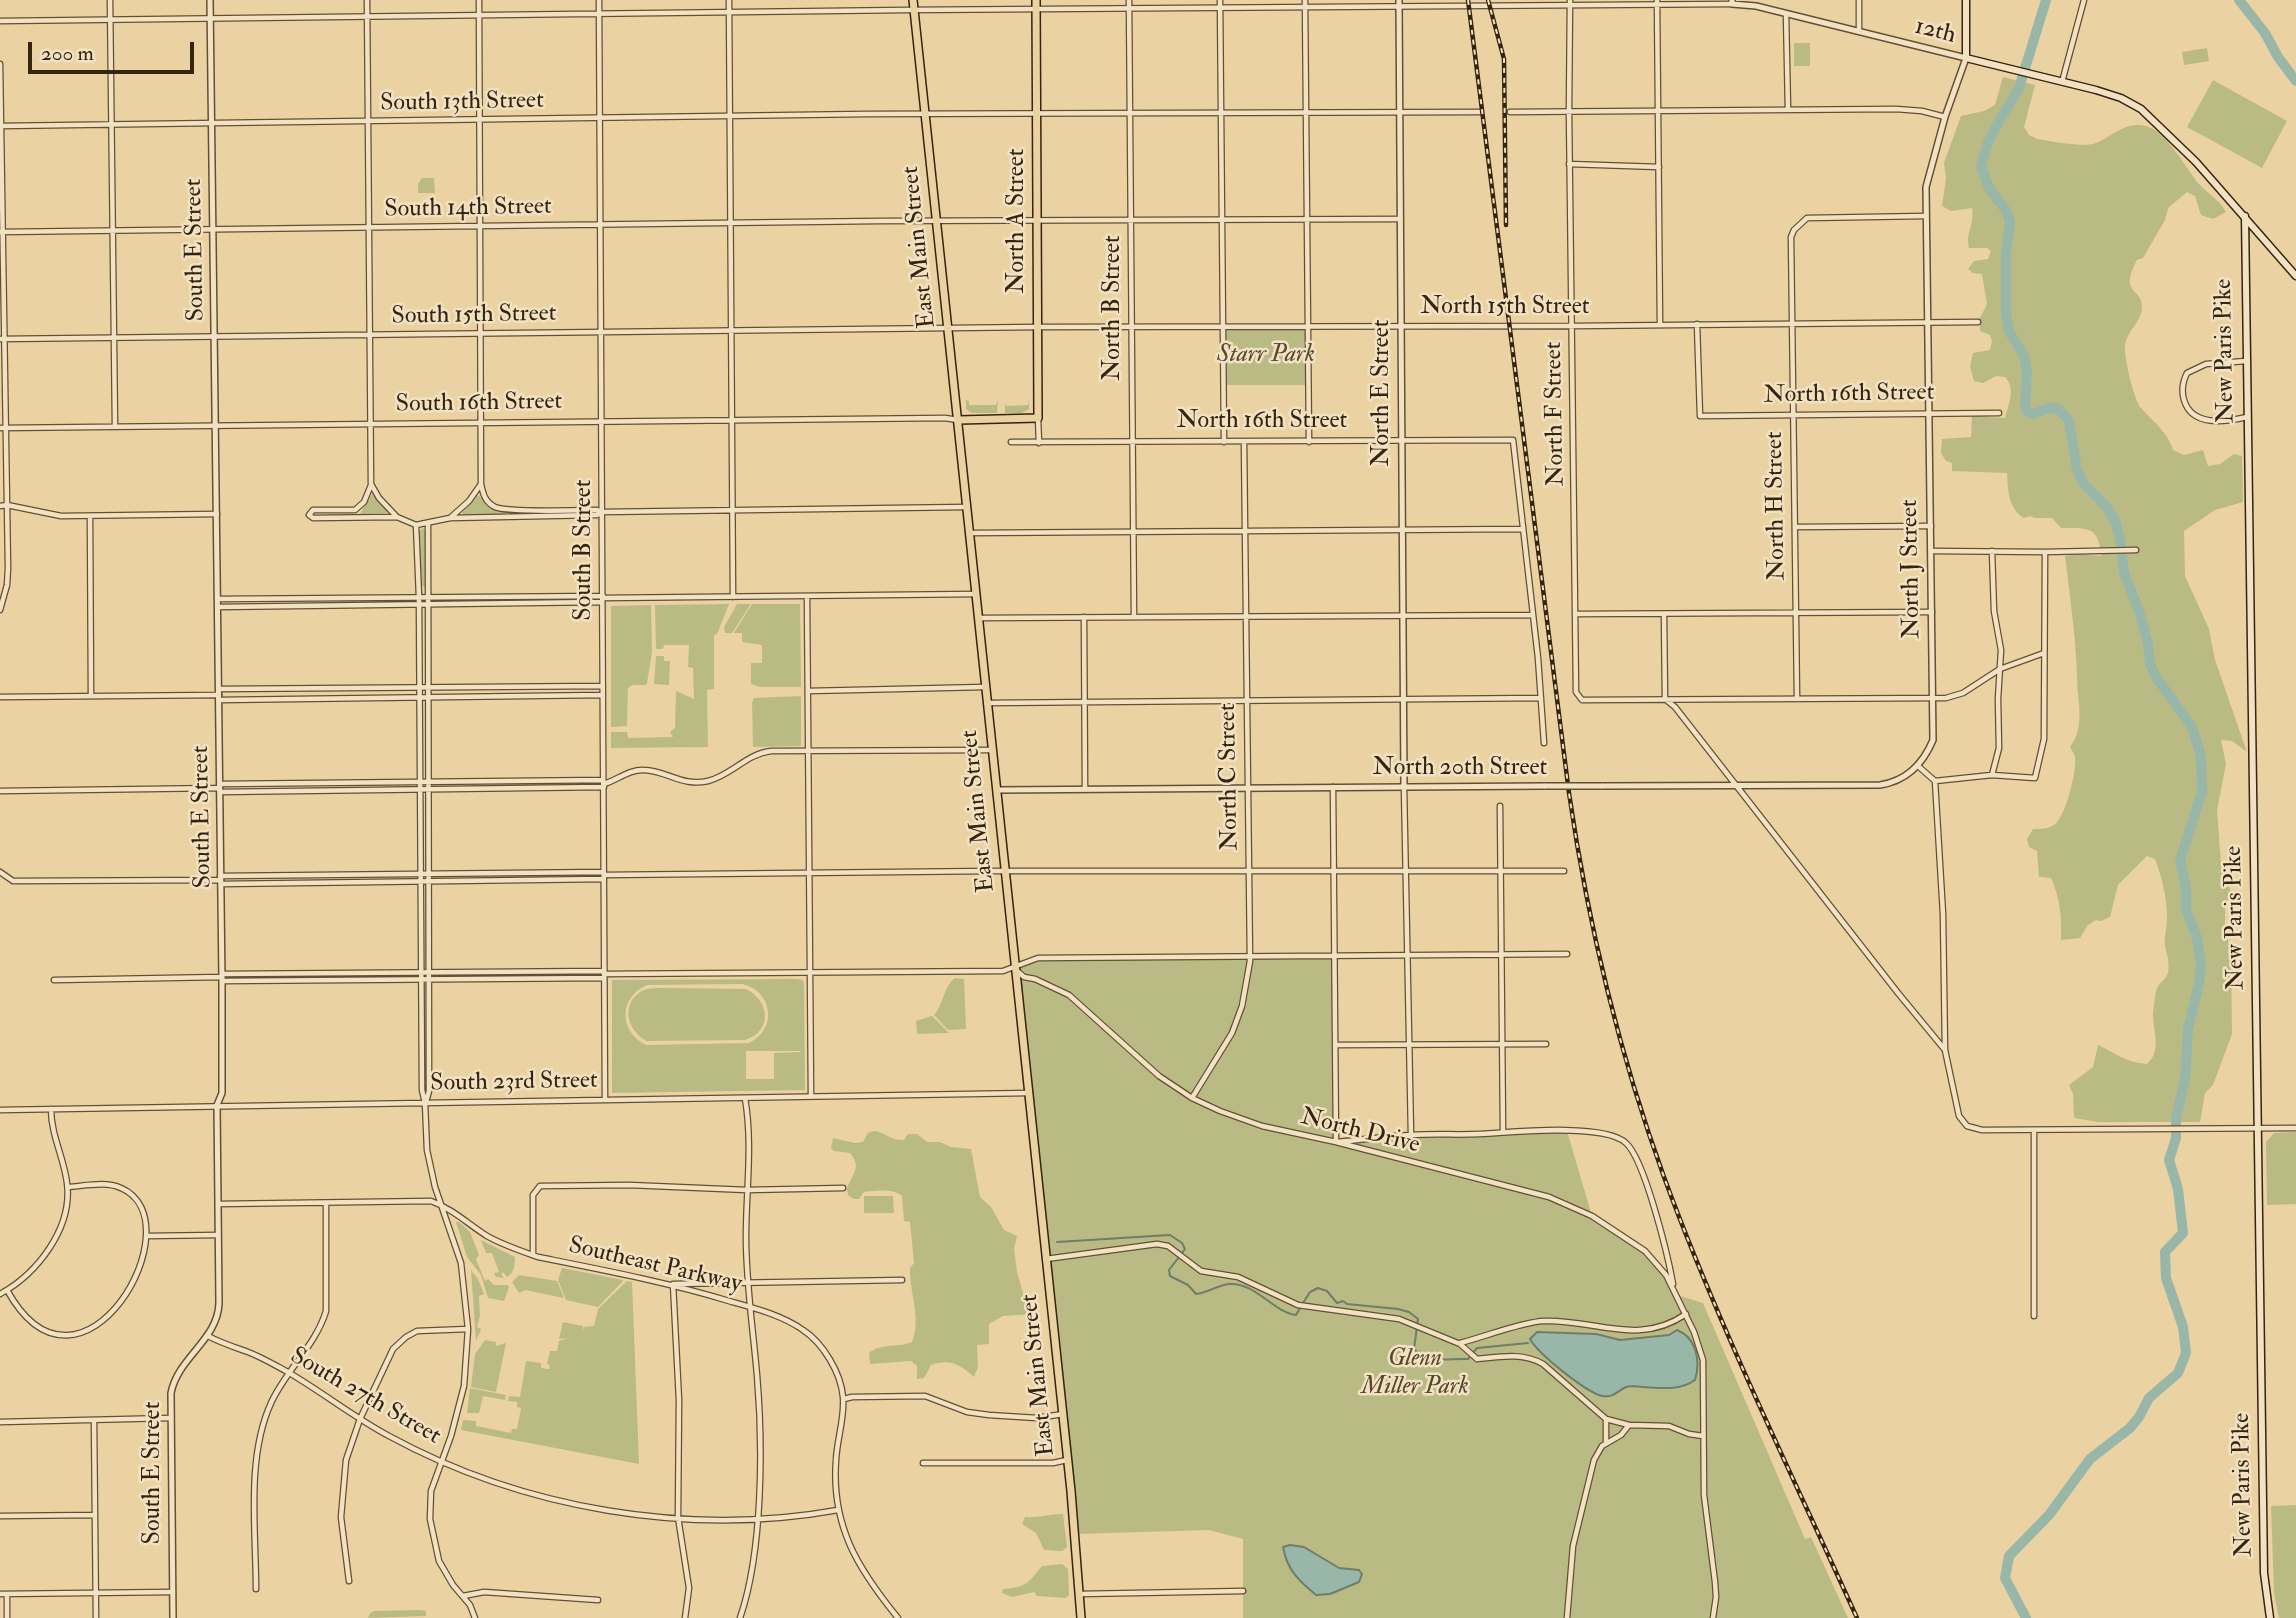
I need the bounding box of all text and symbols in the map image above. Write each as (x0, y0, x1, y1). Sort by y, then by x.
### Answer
street label: 12th (1912, 13, 1958, 51)
scale bar (32, 28, 198, 72)
text: 200 m (41, 40, 94, 67)
street label: South 13th Street (380, 87, 544, 119)
street label: North A Street (1004, 149, 1032, 293)
street label: East Main Street (897, 165, 943, 329)
street label: South E Street (180, 178, 212, 322)
street label: South 14th Street (384, 193, 552, 225)
street label: North B Street (1100, 235, 1128, 381)
street label: New Paris Pike (2210, 279, 2242, 423)
street label: North 15th Street (1420, 294, 1590, 322)
street label: South 15th Street (391, 300, 557, 332)
street label: North E Street (1369, 319, 1397, 467)
street label: North F Street (1540, 341, 1572, 487)
park label: Starr Park (1217, 342, 1315, 370)
street label: North 16th Street (1763, 379, 1935, 411)
street label: South 16th Street (396, 388, 562, 420)
street label: North 16th Street (1177, 408, 1347, 436)
street label: North H Street (1761, 431, 1793, 581)
street label: South B Street (571, 479, 599, 621)
street label: North J Street (1896, 499, 1928, 639)
street label: North C Street (1214, 703, 1246, 851)
street label: East Main Street (956, 729, 1002, 893)
street label: South E Street (187, 745, 219, 889)
street label: North 20th Street (1373, 755, 1547, 783)
street label: New Paris Pike (2220, 846, 2252, 990)
street label: South 23rd Street (430, 1067, 598, 1099)
street label: North Drive (1297, 1103, 1423, 1161)
street label: Southeast Parkway (566, 1232, 744, 1300)
street label: East Main Street (1016, 1293, 1062, 1457)
street label: South 27th Street (285, 1342, 445, 1452)
park label: Glenn Miller Park (1361, 1346, 1469, 1402)
street label: South E Street (140, 1402, 168, 1544)
street label: New Paris Pike (2228, 1413, 2260, 1557)

